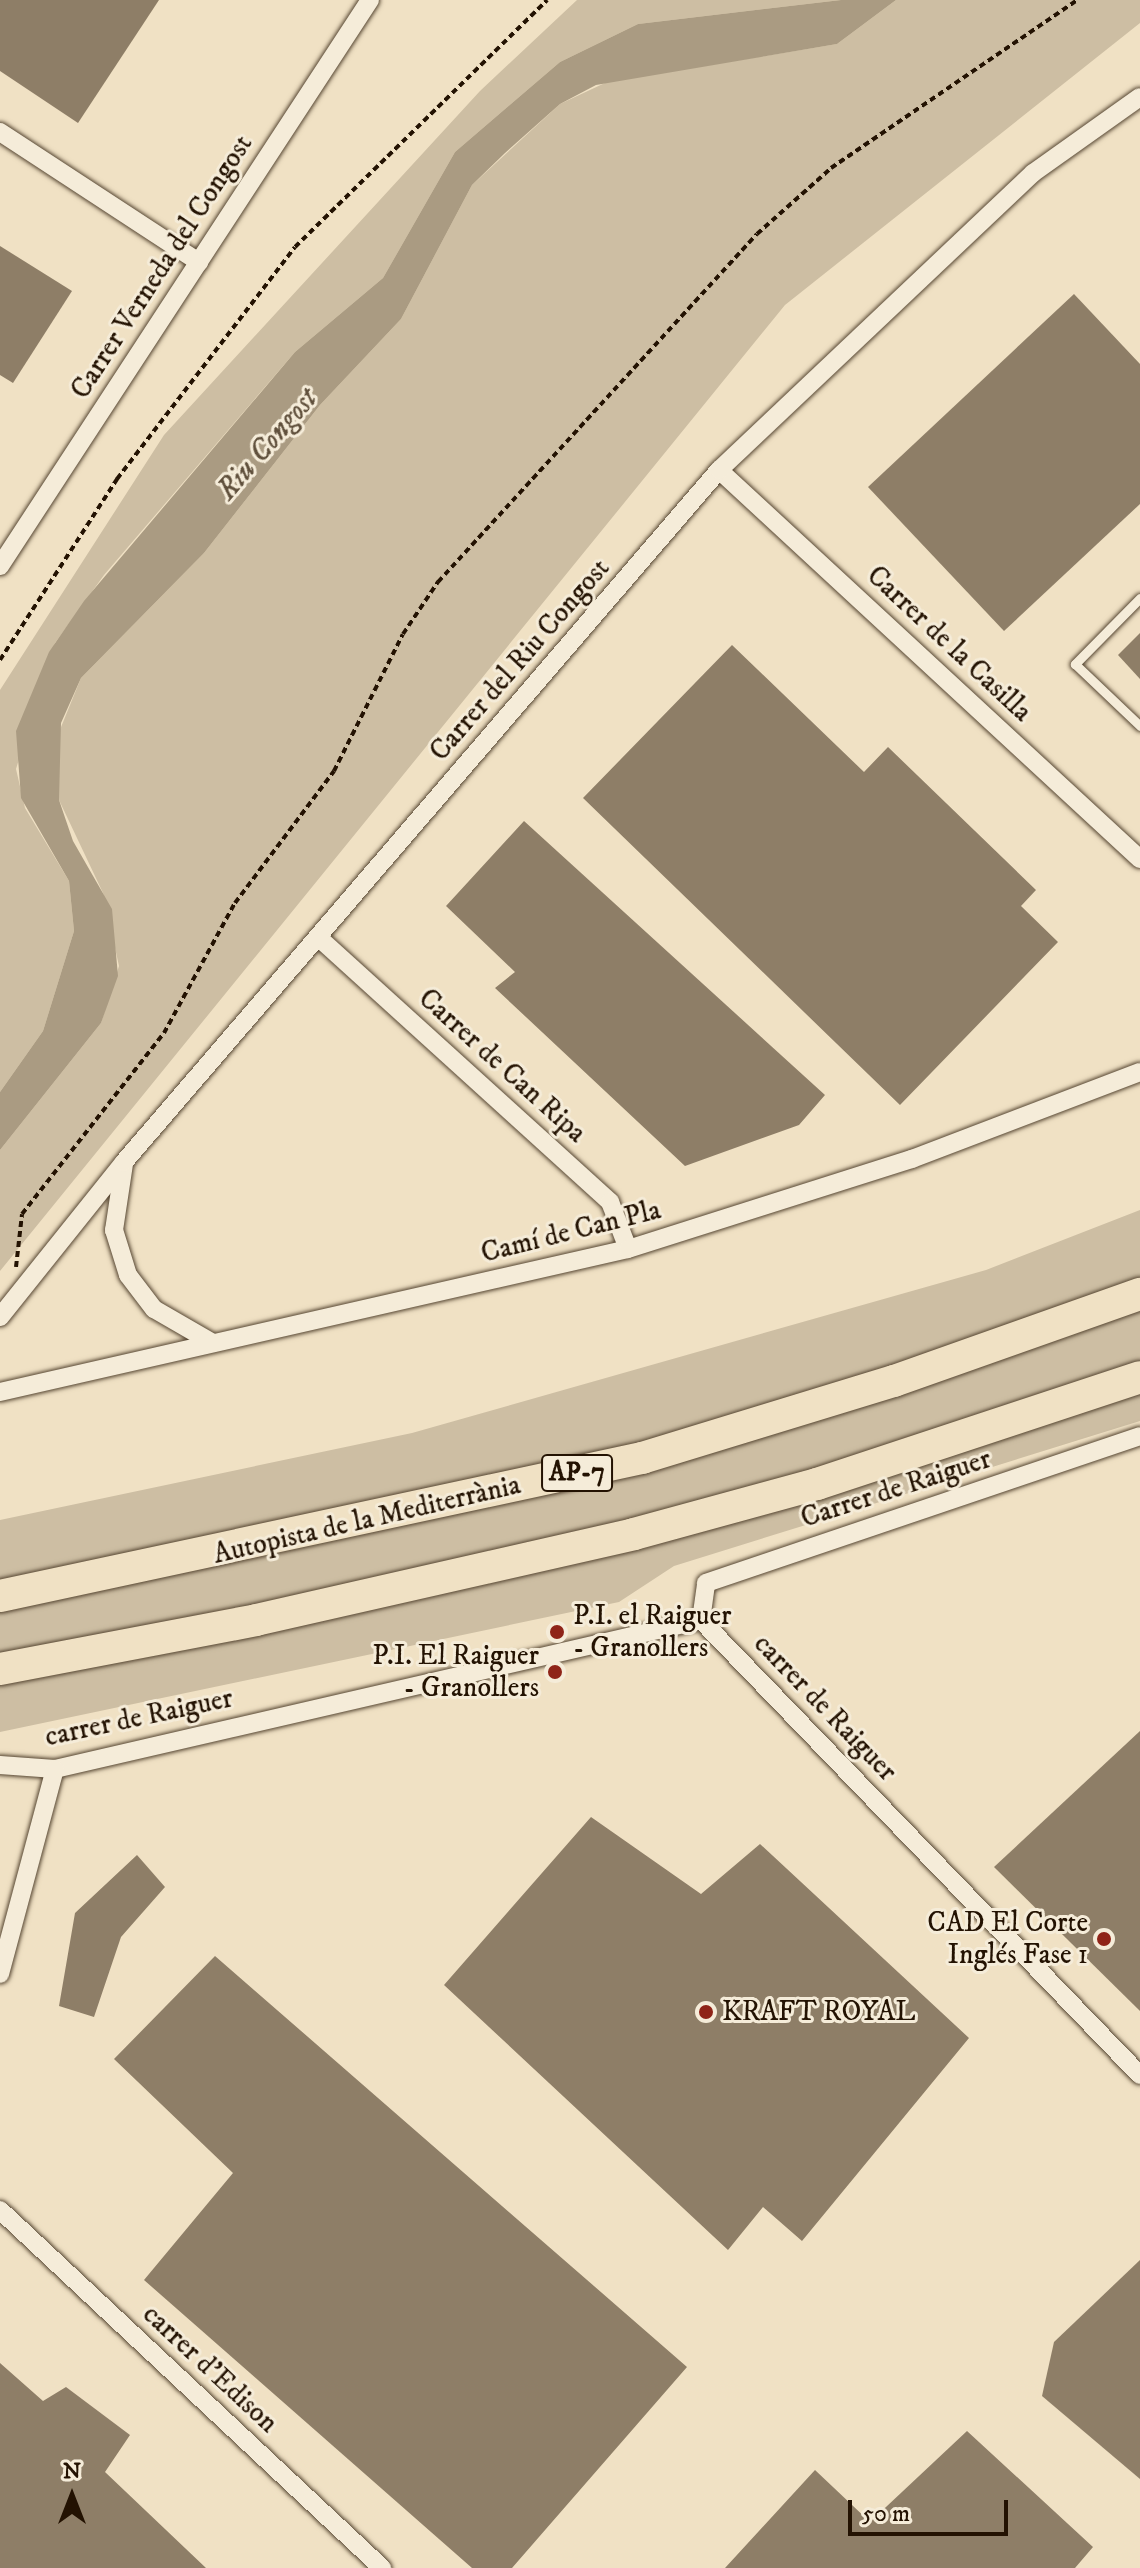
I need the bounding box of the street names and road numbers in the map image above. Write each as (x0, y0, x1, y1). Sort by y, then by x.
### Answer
street label: Carrer Verneda del Congost (64, 129, 260, 405)
street label: Carrer del Riu Congost (423, 552, 617, 768)
street label: Carrer de la Casilla (860, 559, 1038, 729)
street label: Carrer de Can Ripa (411, 982, 593, 1150)
street label: Camí de Can Pla (478, 1193, 664, 1271)
street label: Carrer de Raiguer (797, 1442, 995, 1536)
road number: AP-7 (541, 1451, 613, 1495)
street label: Autopista de la Mediterrània (210, 1468, 524, 1572)
street label: carrer de Raiguer (746, 1628, 904, 1788)
street label: carrer de Raiguer (42, 1682, 236, 1754)
street label: carrer d'Edison (135, 2298, 285, 2440)

